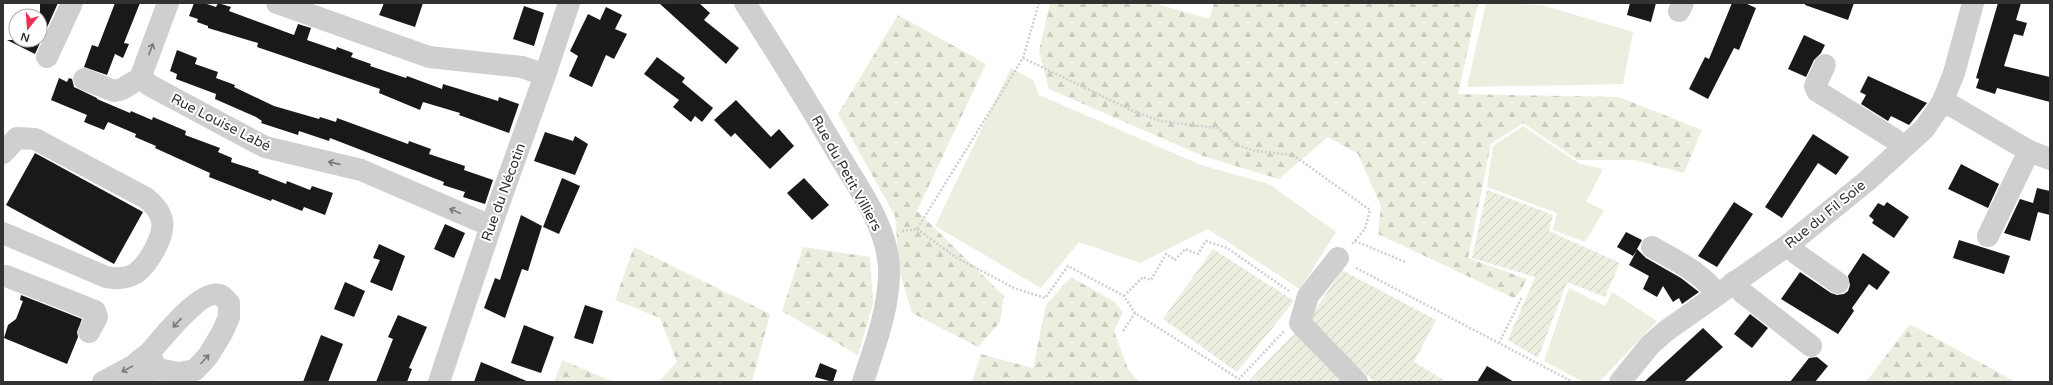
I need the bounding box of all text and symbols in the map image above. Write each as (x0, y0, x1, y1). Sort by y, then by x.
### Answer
north arrow (8, 8, 48, 48)
text: N (19, 30, 31, 45)
one-way arrow (147, 44, 155, 56)
street label: Rue Louise Labé (168, 90, 274, 155)
street label: Rue du Petit Villiers (808, 112, 886, 234)
street label: Rue du Nécotin (478, 141, 529, 244)
one-way arrow (328, 159, 341, 167)
street label: Rue du Fil Soie (1782, 177, 1869, 252)
one-way arrow (449, 207, 461, 214)
one-way arrow (172, 318, 181, 328)
one-way arrow (200, 354, 209, 365)
one-way arrow (121, 366, 133, 373)

